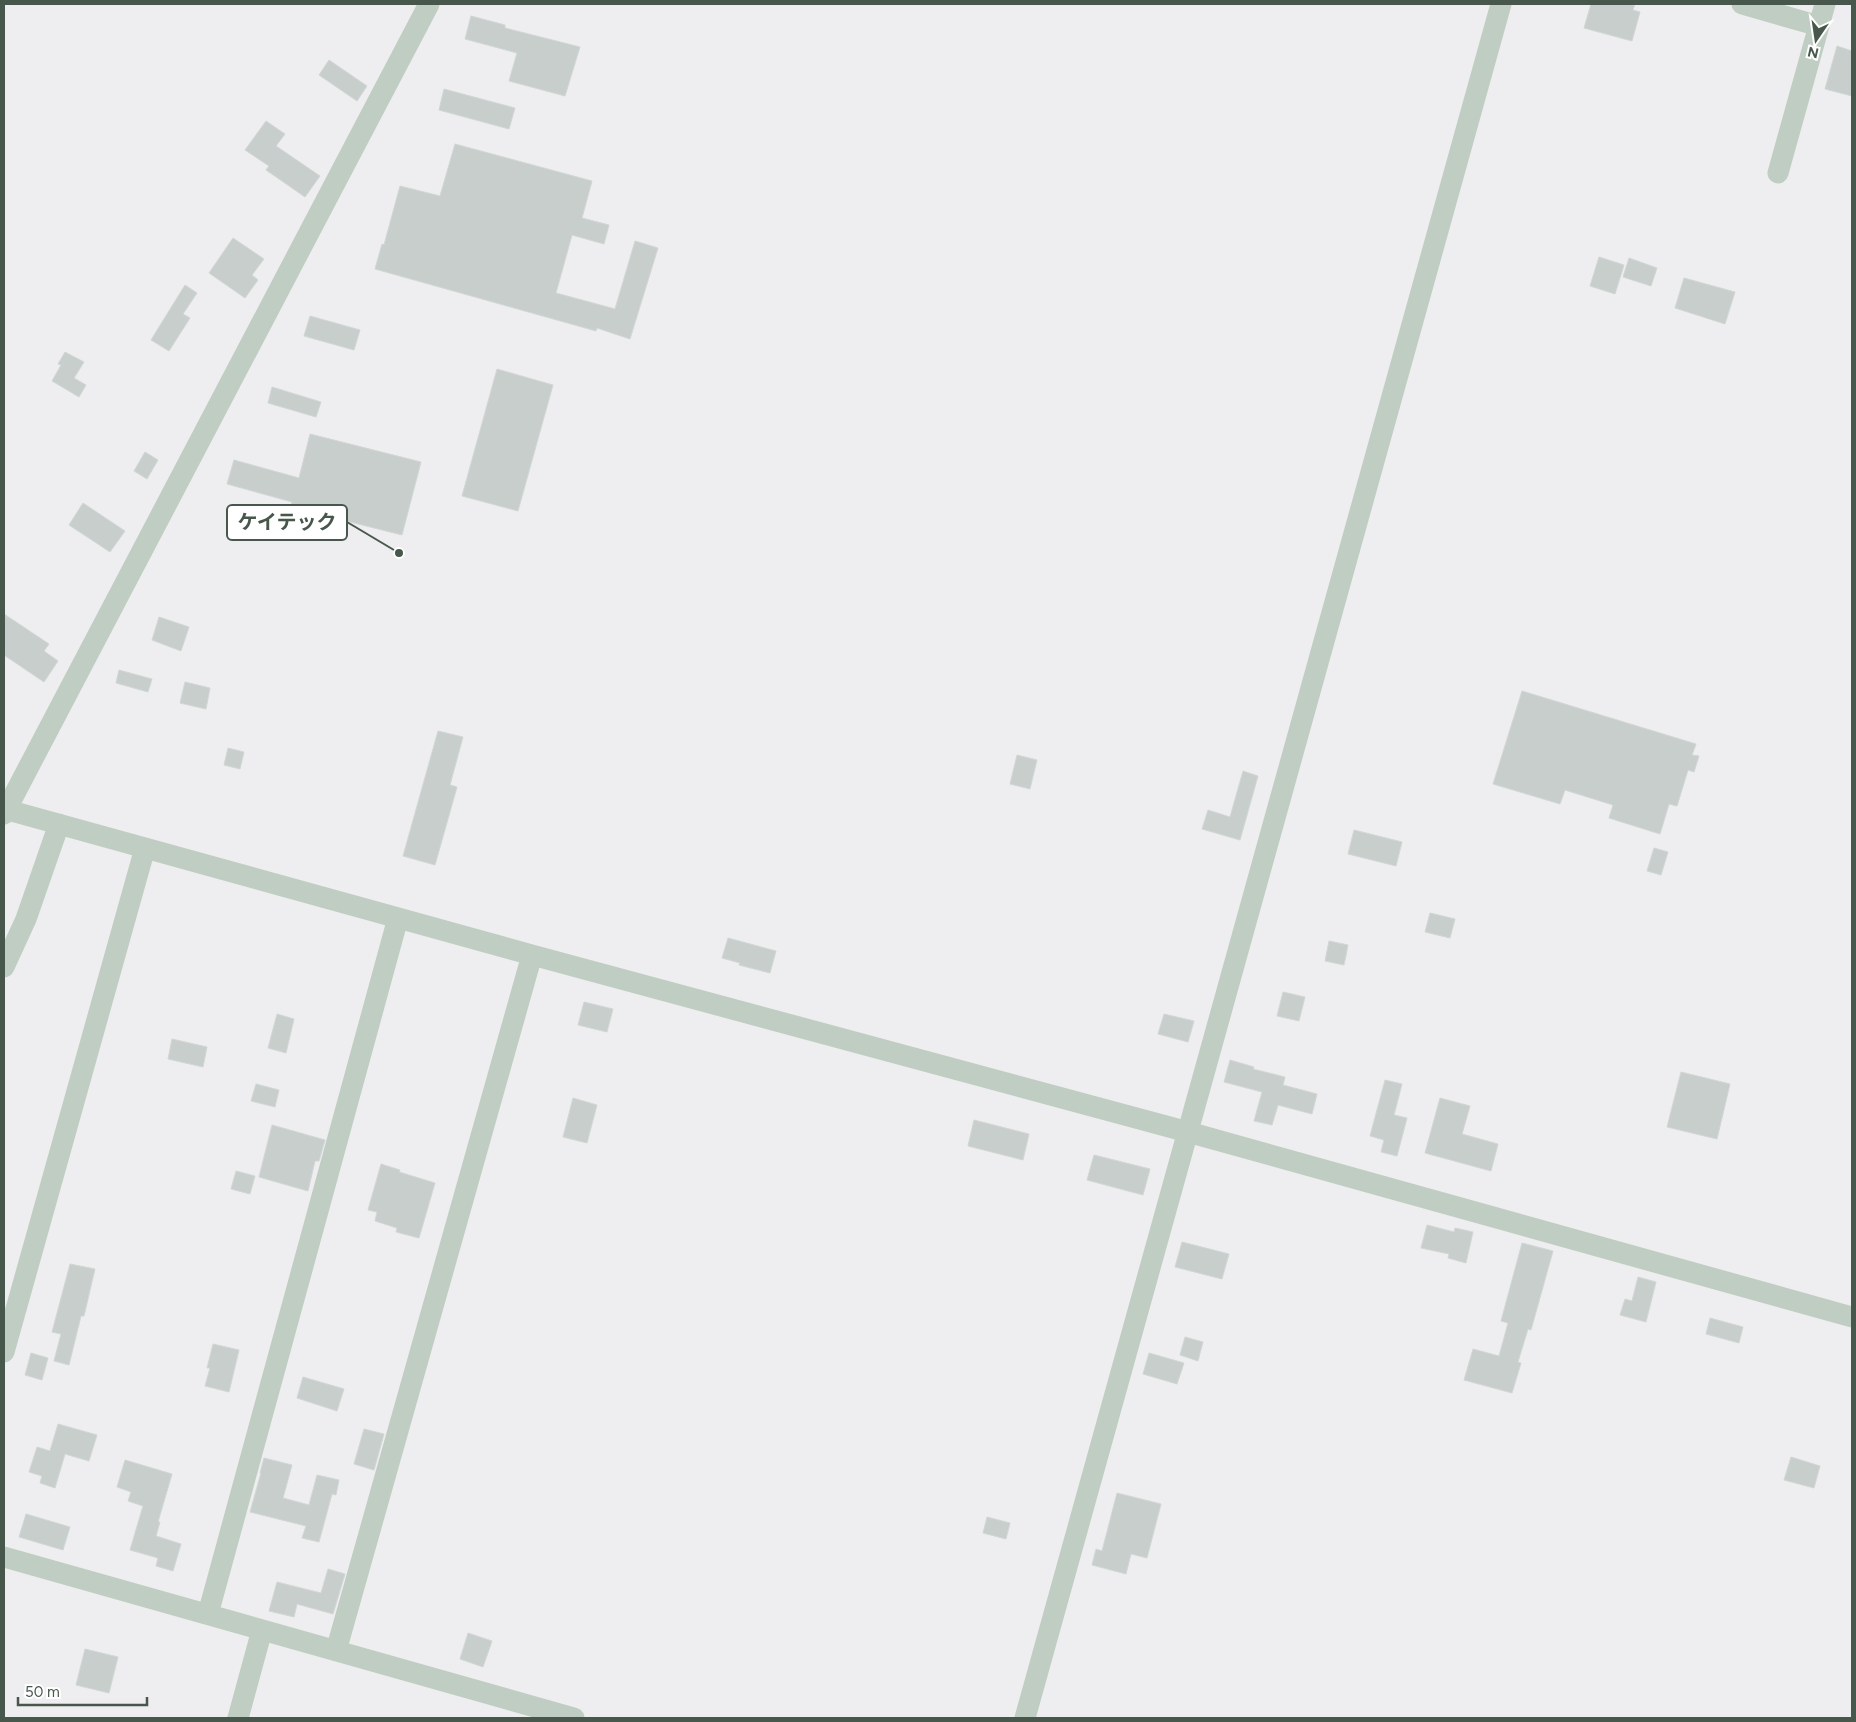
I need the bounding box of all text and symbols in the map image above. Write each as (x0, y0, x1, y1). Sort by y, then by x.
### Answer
north arrow (1791, 15, 1841, 65)
text: N (1806, 43, 1820, 62)
callout: ケイテック (227, 505, 347, 540)
text: ケイテック (237, 510, 337, 534)
scale bar (18, 1674, 146, 1706)
text: 50 m (25, 1683, 60, 1701)

